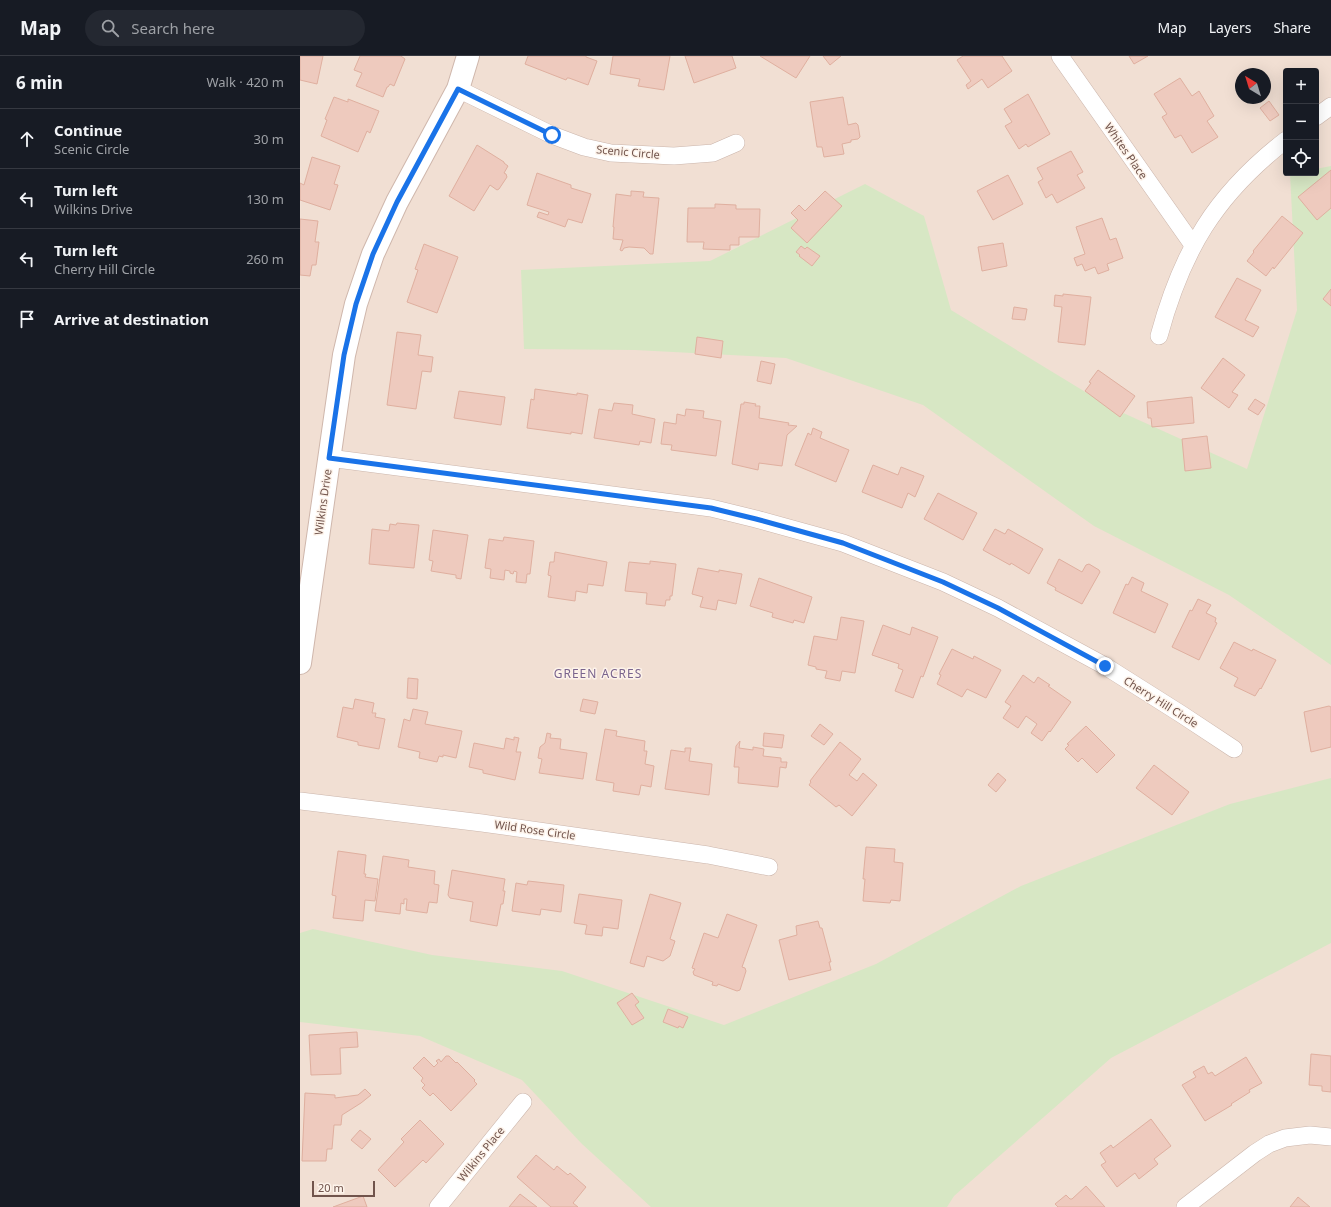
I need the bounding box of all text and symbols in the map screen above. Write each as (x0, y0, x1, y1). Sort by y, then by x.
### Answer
search box (85, 10, 365, 46)
text: Map (20, 15, 61, 41)
icon: search (99, 17, 121, 39)
text: Search here (131, 18, 215, 38)
text: Map (1158, 18, 1187, 37)
text: Layers (1209, 18, 1251, 37)
text: Share (1273, 18, 1311, 37)
north arrow (1235, 68, 1271, 104)
map controls (1283, 68, 1319, 176)
button: + (1283, 68, 1319, 104)
text: 6 min (16, 71, 63, 94)
text: Walk · 420 m (206, 73, 284, 91)
button: − (1283, 104, 1319, 140)
text: Continue (54, 120, 122, 140)
street label: Whites Place (1102, 120, 1151, 182)
route start (543, 126, 561, 144)
icon: ahead (16, 128, 38, 150)
text: 30 m (254, 130, 284, 148)
text: Scenic Circle (54, 140, 129, 158)
button: locate (1283, 140, 1319, 176)
street label: Scenic Circle (596, 141, 660, 162)
text: Turn left (54, 180, 118, 200)
icon: left (16, 188, 38, 210)
text: 130 m (246, 190, 284, 208)
text: Wilkins Drive (54, 200, 133, 218)
text: Turn left (54, 240, 118, 260)
icon: left (16, 248, 38, 270)
text: 260 m (246, 250, 284, 268)
text: Cherry Hill Circle (54, 260, 155, 278)
icon: arrive (16, 308, 38, 330)
text: Arrive at destination (54, 309, 209, 329)
street label: Wilkins Drive (310, 468, 335, 536)
route end (1096, 657, 1114, 675)
district label: GREEN ACRES (554, 665, 642, 682)
street label: Cherry Hill Circle (1121, 673, 1201, 731)
street label: Wild Rose Circle (494, 816, 577, 843)
street label: Wilkins Place (454, 1123, 507, 1184)
scale bar (312, 1179, 375, 1198)
text: 20 m (318, 1180, 344, 1195)

